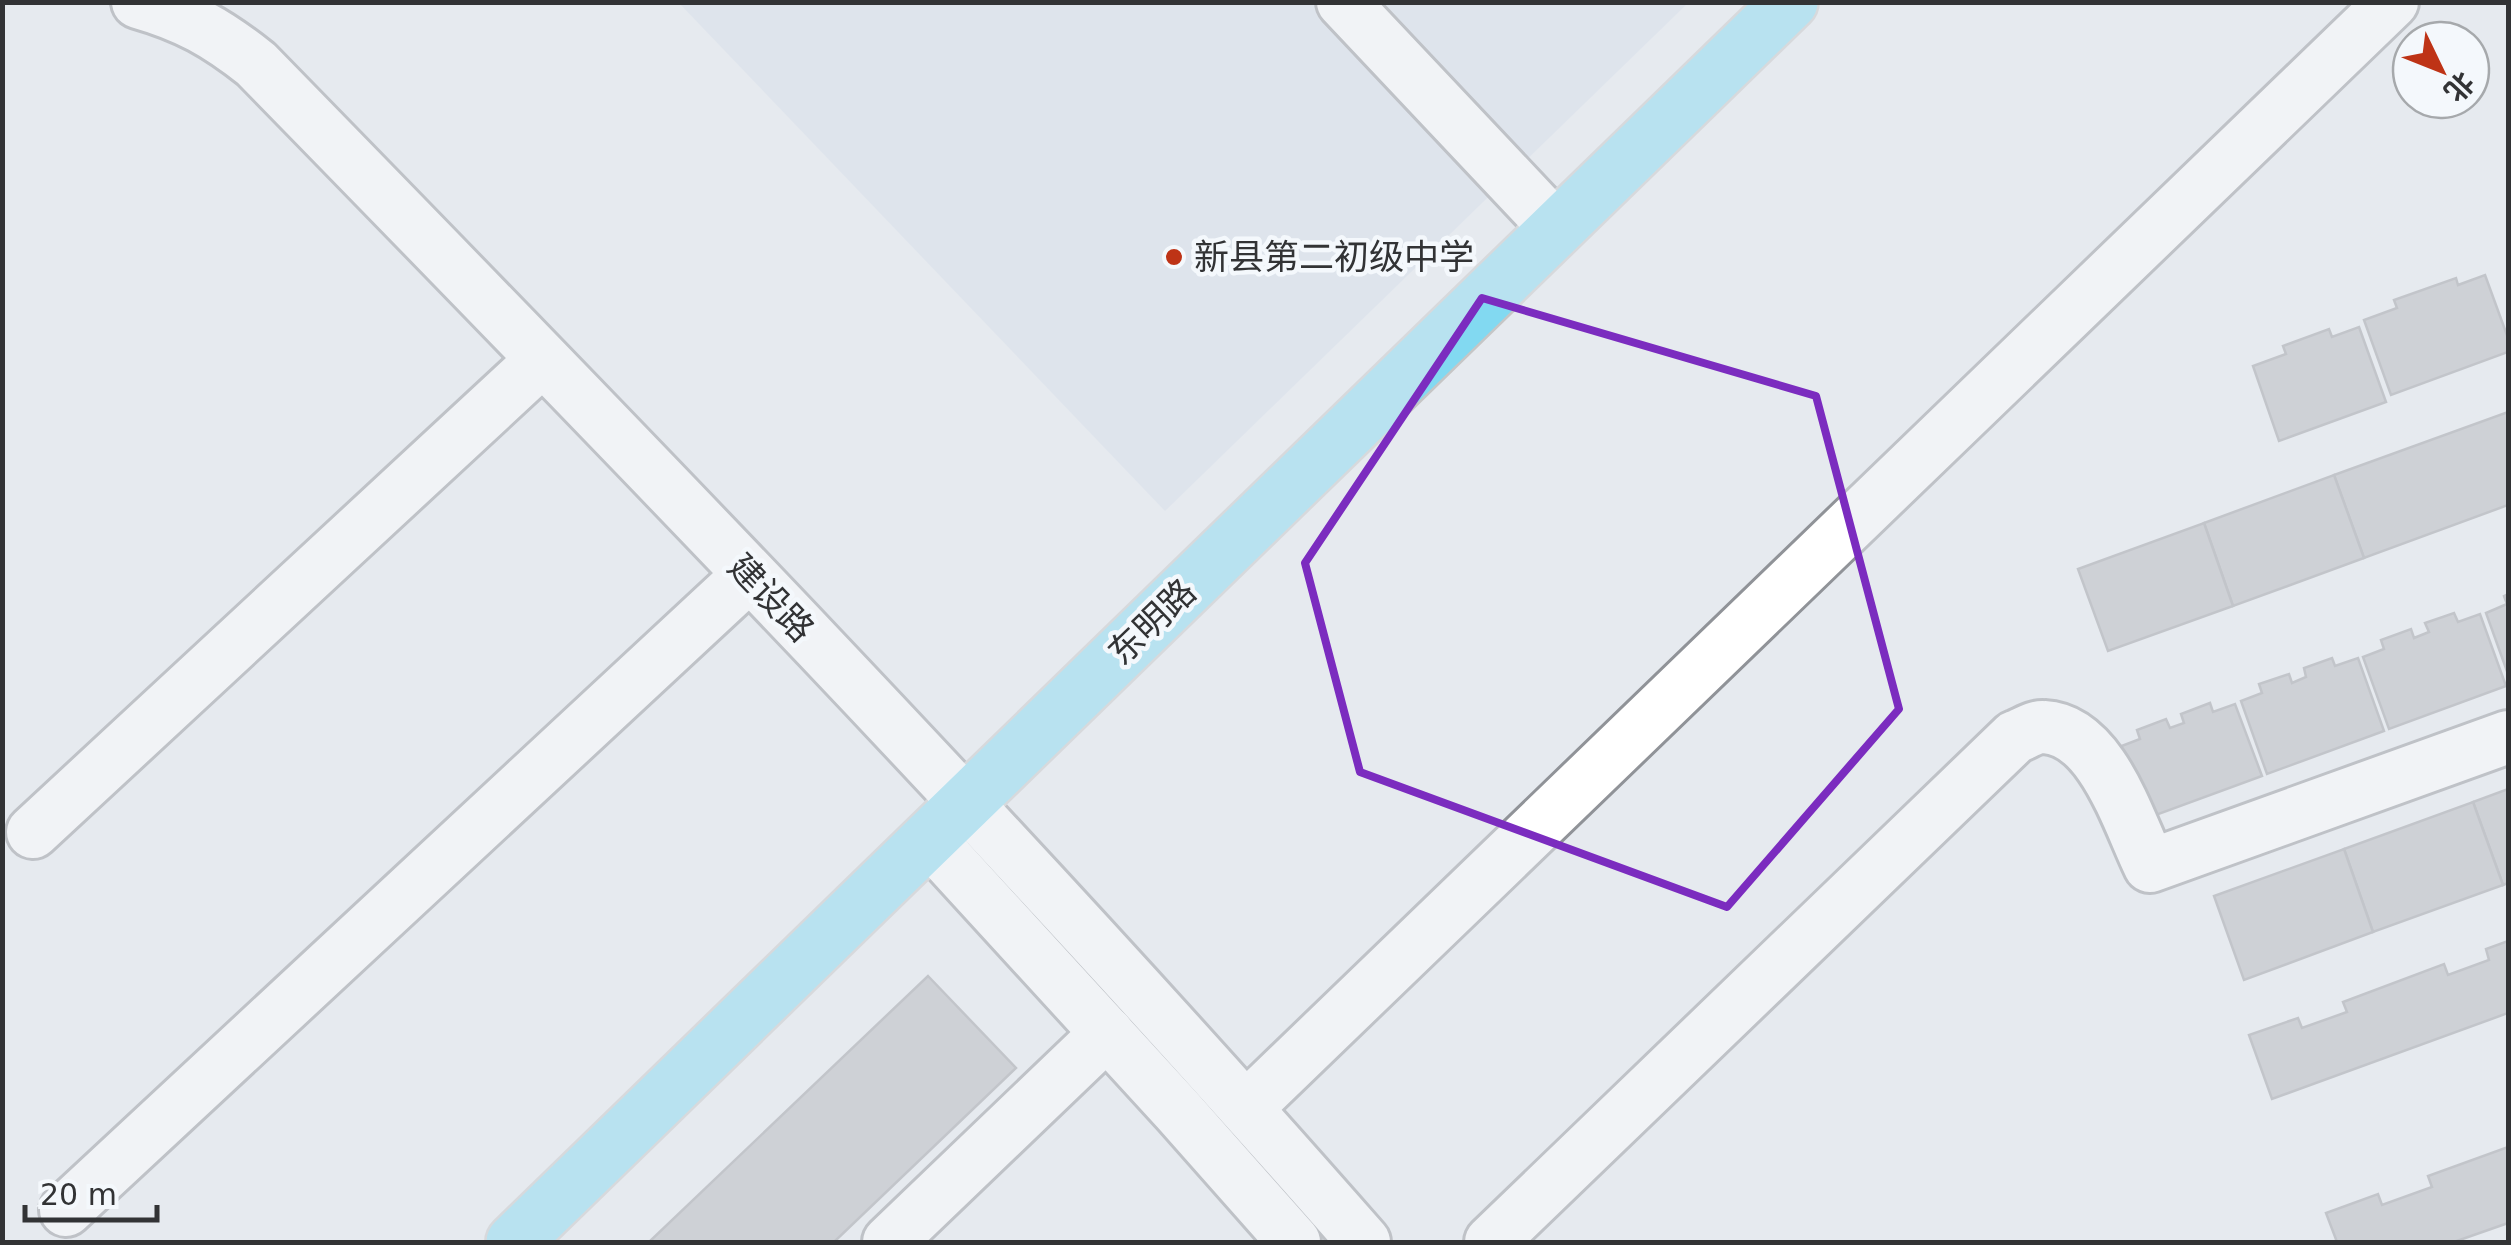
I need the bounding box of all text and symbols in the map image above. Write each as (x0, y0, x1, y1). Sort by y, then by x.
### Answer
north arrow (2391, 20, 2491, 120)
text: 北 (2437, 65, 2481, 108)
place label: 新县第二初级中学 (1194, 237, 1474, 277)
marker: 新县第二初级中学 (1163, 246, 1185, 268)
street label: 建设路 (720, 546, 822, 650)
street label: 东明路 (1100, 571, 1204, 673)
scale bar (25, 1160, 158, 1222)
text: 20 m (40, 1177, 117, 1212)

